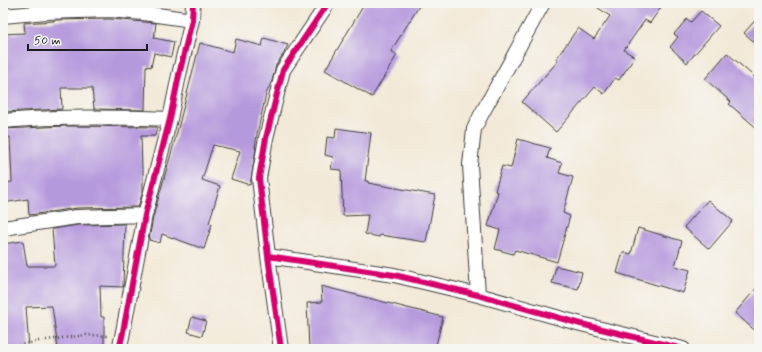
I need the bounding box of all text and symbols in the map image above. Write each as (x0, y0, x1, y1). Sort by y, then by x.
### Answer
scale bar (28, 26, 147, 52)
text: 50 m (34, 33, 61, 49)

